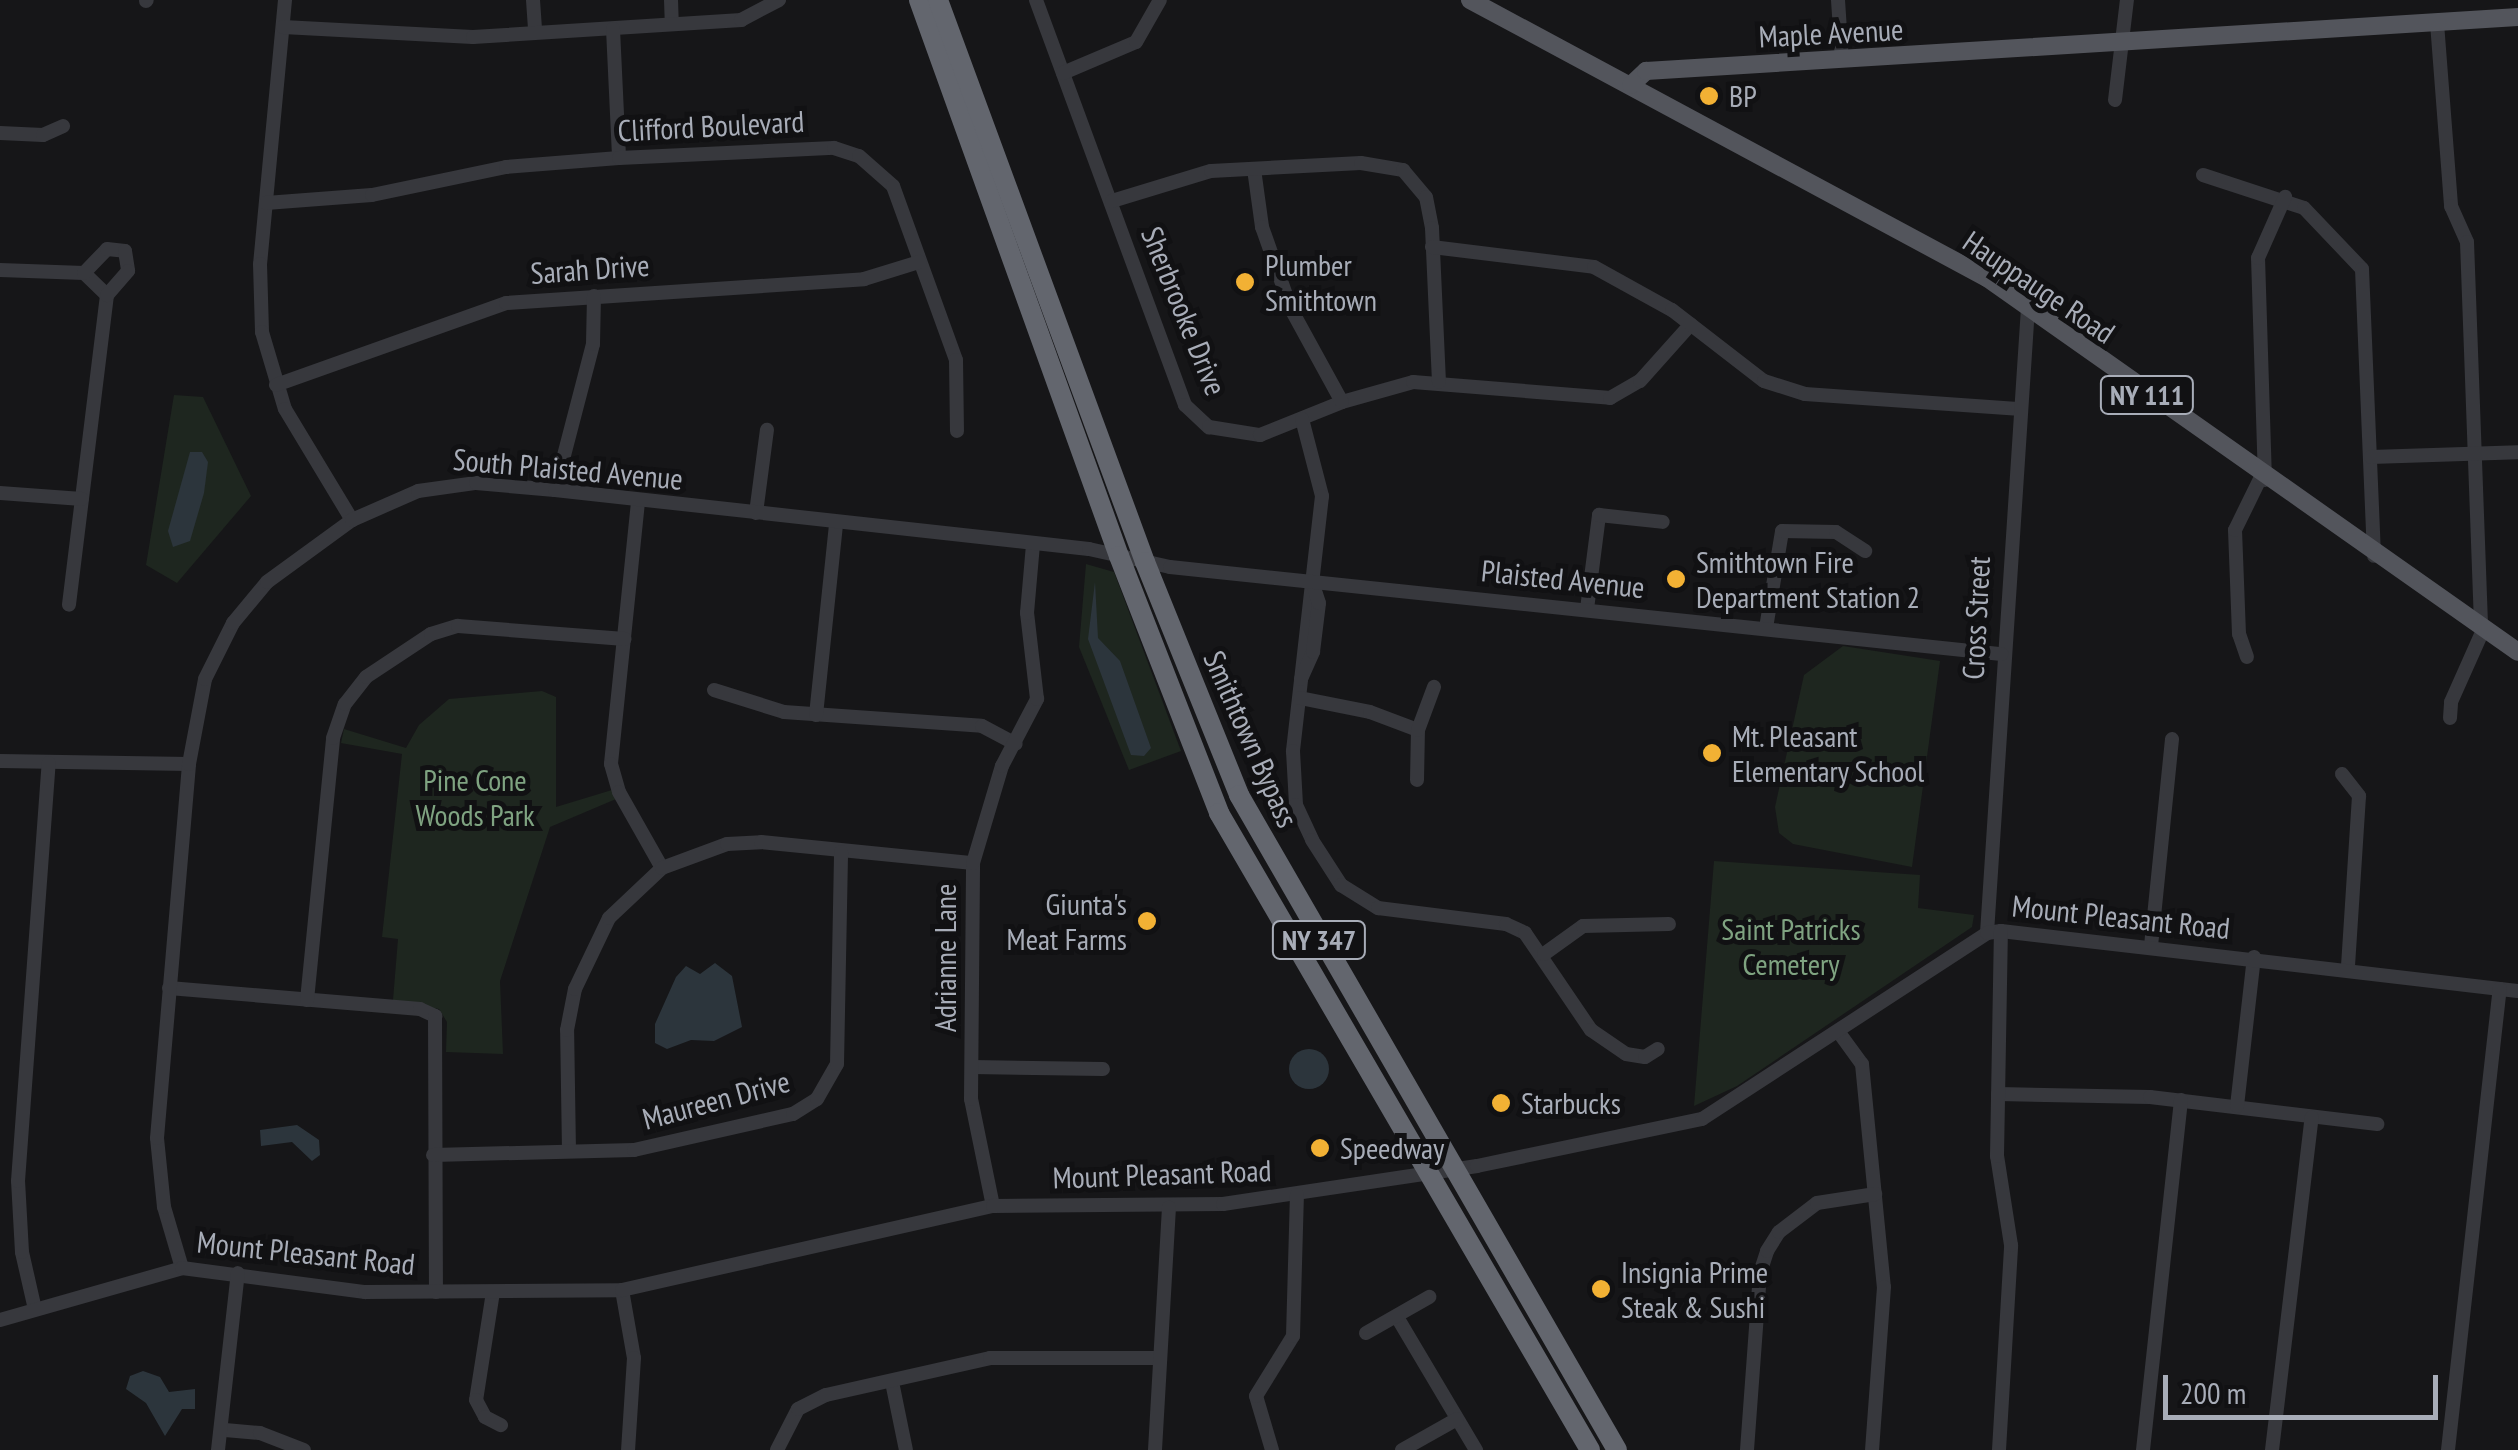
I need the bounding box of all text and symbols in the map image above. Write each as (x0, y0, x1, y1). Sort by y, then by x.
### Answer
street label: Maple Avenue (1757, 11, 1905, 55)
place label: BP (1729, 78, 1757, 114)
marker: BP (1698, 85, 1720, 107)
street label: Clifford Boulevard (617, 103, 805, 149)
street label: Sherbrooke Drive (1134, 222, 1234, 400)
street label: Hauppauge Road (1956, 223, 2122, 351)
street label: Sarah Drive (529, 247, 651, 291)
place label: Plumber Smithtown (1265, 247, 1377, 318)
marker: Plumber Smithtown (1234, 271, 1256, 293)
road number: NY 111 (2100, 372, 2194, 418)
street label: South Plaisted Avenue (451, 441, 685, 497)
place label: Smithtown Fire Department Station 2 (1696, 544, 1920, 614)
street label: Plaisted Avenue (1479, 552, 1647, 606)
street label: Cross Street (1955, 556, 1997, 680)
marker: Smithtown Fire Department Station 2 (1665, 568, 1687, 590)
street label: Smithtown Bypass (1196, 645, 1306, 833)
place label: Mt. Pleasant Elementary School (1732, 718, 1925, 788)
marker: Mt. Pleasant Elementary School (1701, 742, 1723, 764)
park label: Pine Cone Woods Park (415, 762, 535, 832)
street label: Adrianne Lane (927, 884, 963, 1032)
place label: Giunta's Meat Farms (1007, 886, 1127, 956)
street label: Mount Pleasant Road (2010, 888, 2232, 946)
marker: Giunta's Meat Farms (1136, 910, 1158, 932)
park label: Saint Patricks Cemetery (1721, 911, 1861, 982)
road number: NY 347 (1272, 917, 1366, 963)
street label: Maureen Drive (638, 1063, 794, 1137)
place label: Starbucks (1521, 1085, 1621, 1121)
marker: Starbucks (1490, 1092, 1512, 1114)
place label: Speedway (1340, 1130, 1444, 1166)
marker: Speedway (1309, 1137, 1331, 1159)
street label: Mount Pleasant Road (1052, 1152, 1272, 1196)
street label: Mount Pleasant Road (195, 1224, 417, 1282)
place label: Insignia Prime Steak & Sushi (1621, 1254, 1768, 1324)
marker: Insignia Prime Steak & Sushi (1590, 1278, 1612, 1300)
scale bar (2168, 1355, 2443, 1417)
text: 200 m (2180, 1373, 2246, 1412)

